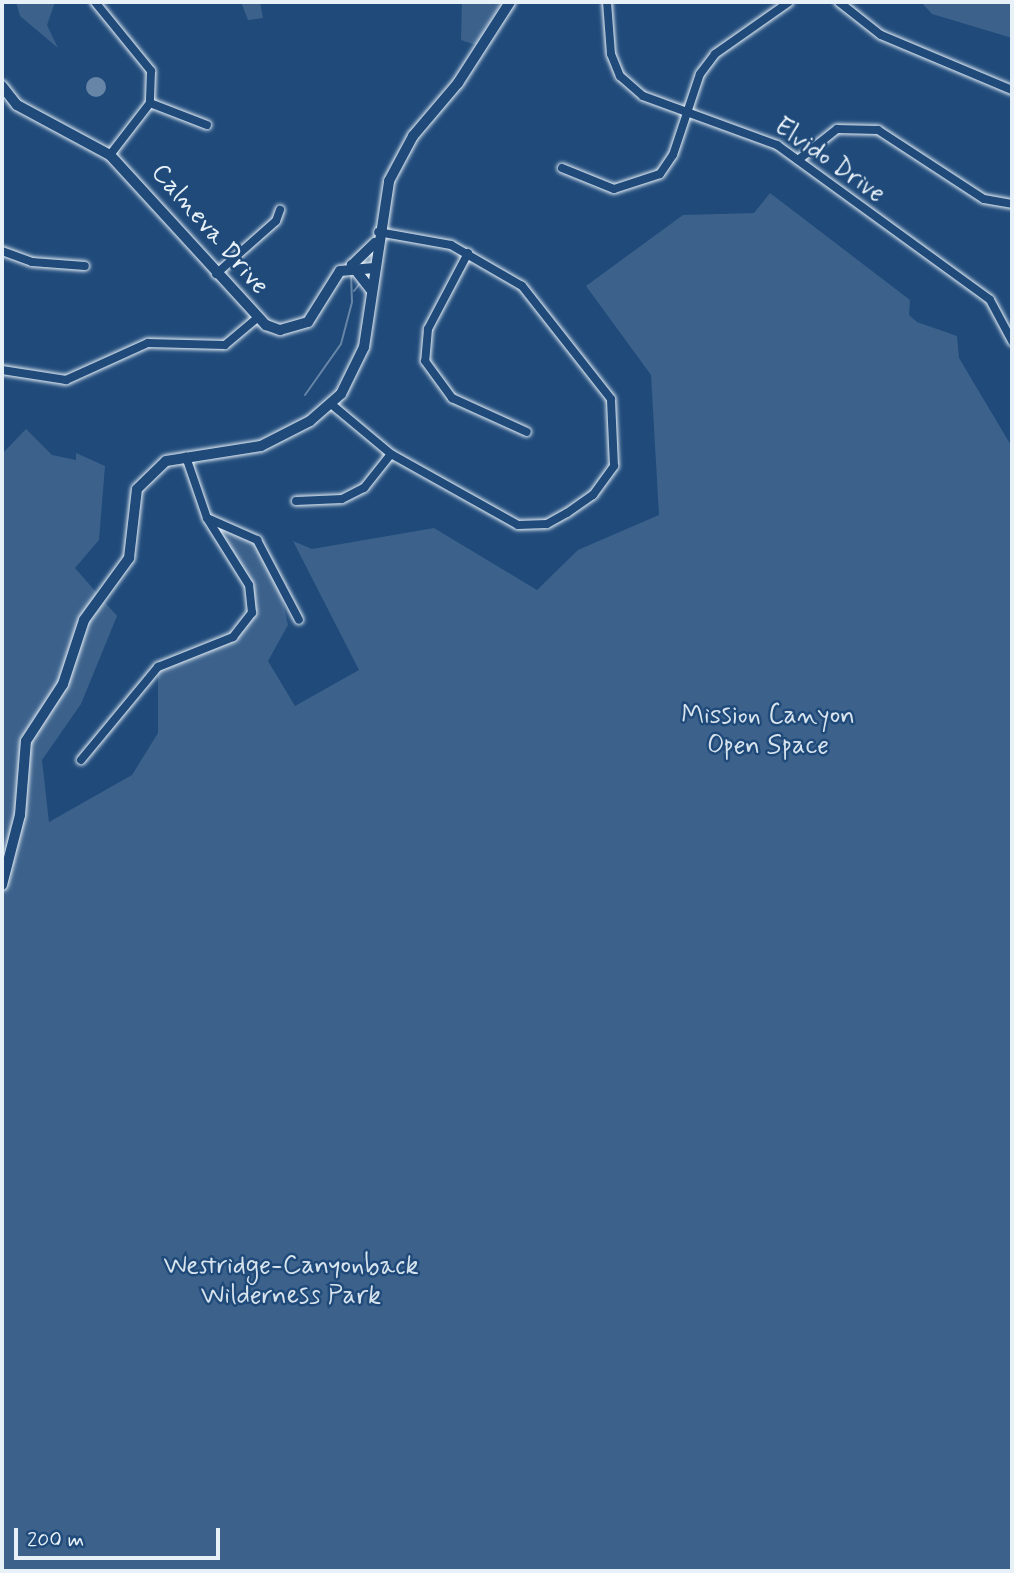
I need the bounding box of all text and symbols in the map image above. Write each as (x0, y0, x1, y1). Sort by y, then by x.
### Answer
street label: Elvido Drive (768, 111, 890, 211)
street label: Calneva Drive (144, 159, 274, 301)
park label: Mission Canyon Open Space (684, 701, 852, 762)
park label: Westridge-Canyonback Wilderness Park (163, 1251, 419, 1312)
scale bar (18, 1514, 224, 1558)
text: 200 m (27, 1526, 84, 1554)

